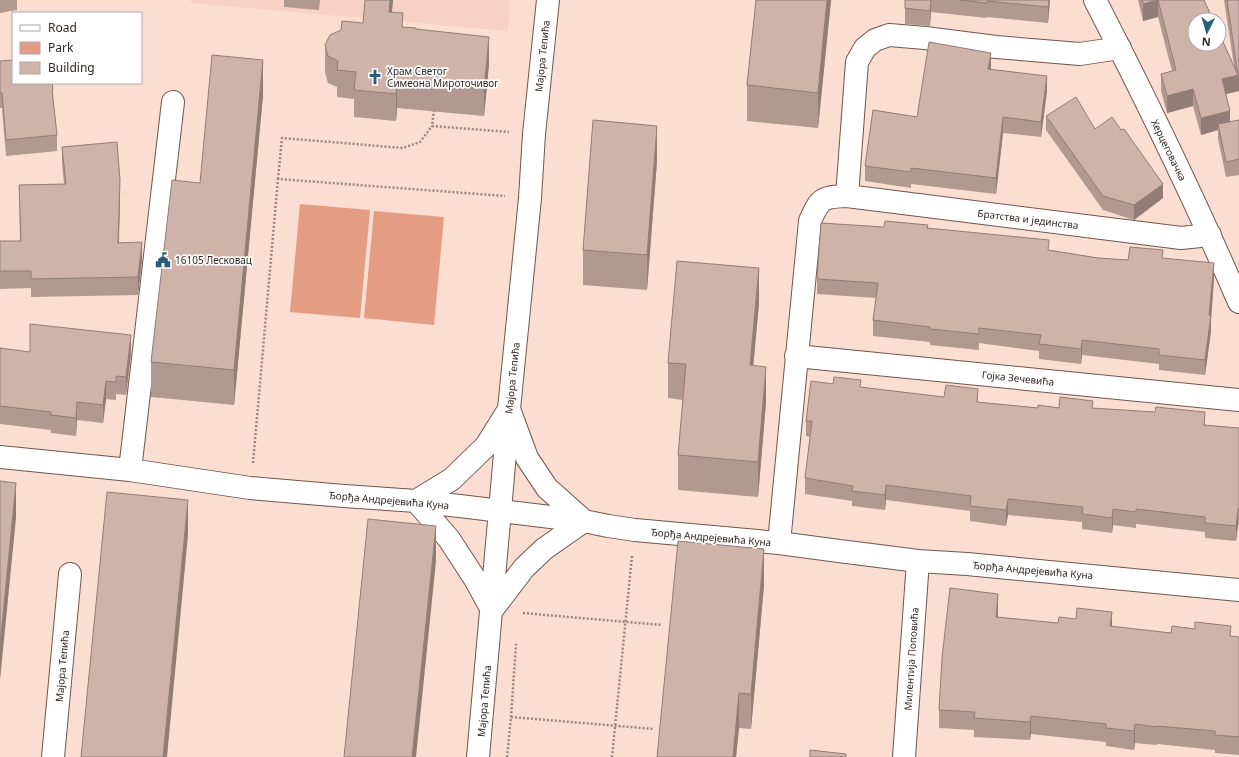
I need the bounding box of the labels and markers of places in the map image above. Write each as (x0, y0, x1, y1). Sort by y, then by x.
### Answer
place label: Храм Светог Симеона Мироточивог (387, 64, 499, 90)
church icon: Храм Светог Симеона Мироточивог (366, 68, 384, 86)
public building icon: 16105 Лесковац (154, 251, 172, 269)
place label: 16105 Лесковац (175, 253, 253, 267)

